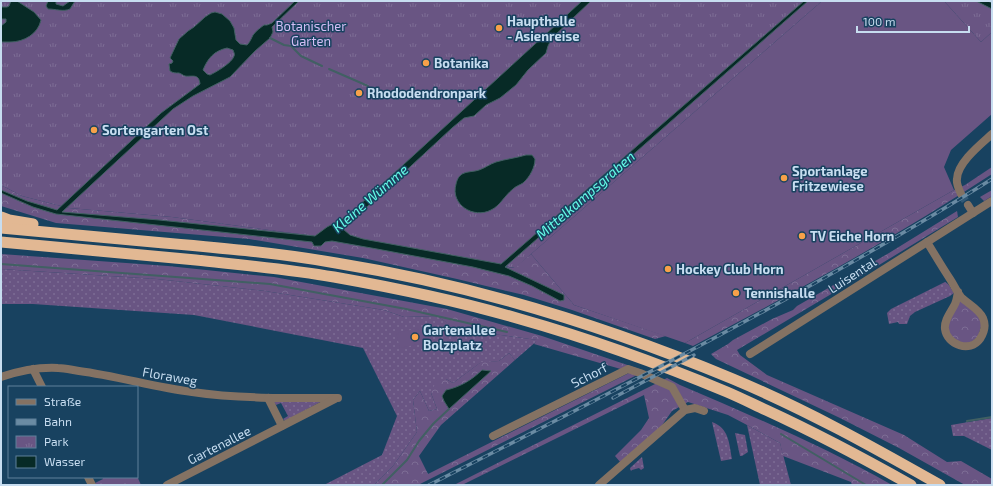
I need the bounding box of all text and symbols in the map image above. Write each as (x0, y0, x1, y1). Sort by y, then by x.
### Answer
scale bar (857, 8, 969, 34)
place label: Haupthalle - Asienreise (507, 13, 580, 44)
text: 100 m (863, 14, 895, 28)
park label: Botanischer Garten (275, 18, 347, 49)
marker: Haupthalle - Asienreise (494, 23, 504, 33)
place label: Botanika (434, 55, 489, 71)
marker: Botanika (421, 58, 431, 68)
place label: Rhododendronpark (367, 85, 487, 101)
marker: Rhododendronpark (354, 88, 364, 98)
place label: Sortengarten Ost (102, 122, 209, 138)
marker: Sortengarten Ost (89, 125, 99, 135)
water label: Mittelkampsgraben (532, 147, 638, 243)
water label: Kleine Wümme (329, 160, 412, 236)
place label: Sportanlage Fritzewiese (792, 163, 868, 194)
marker: Sportanlage Fritzewiese (779, 173, 789, 183)
place label: TV Eiche Horn (810, 228, 895, 244)
marker: TV Eiche Horn (797, 231, 807, 241)
street label: Luisental (825, 253, 879, 297)
place label: Hockey Club Horn (676, 261, 784, 277)
marker: Hockey Club Horn (663, 264, 673, 274)
place label: Tennishalle (744, 285, 815, 301)
marker: Tennishalle (731, 288, 741, 298)
place label: Gartenallee Bolzplatz (423, 322, 495, 353)
marker: Gartenallee Bolzplatz (410, 332, 420, 342)
street label: Schorf (568, 359, 611, 391)
street label: Floraweg (141, 363, 199, 389)
legend (8, 386, 138, 478)
text: Straße (44, 394, 81, 408)
text: Bahn (44, 414, 72, 428)
street label: Gartenallee (185, 422, 253, 468)
text: Park (44, 434, 69, 448)
text: Wasser (44, 454, 85, 468)

